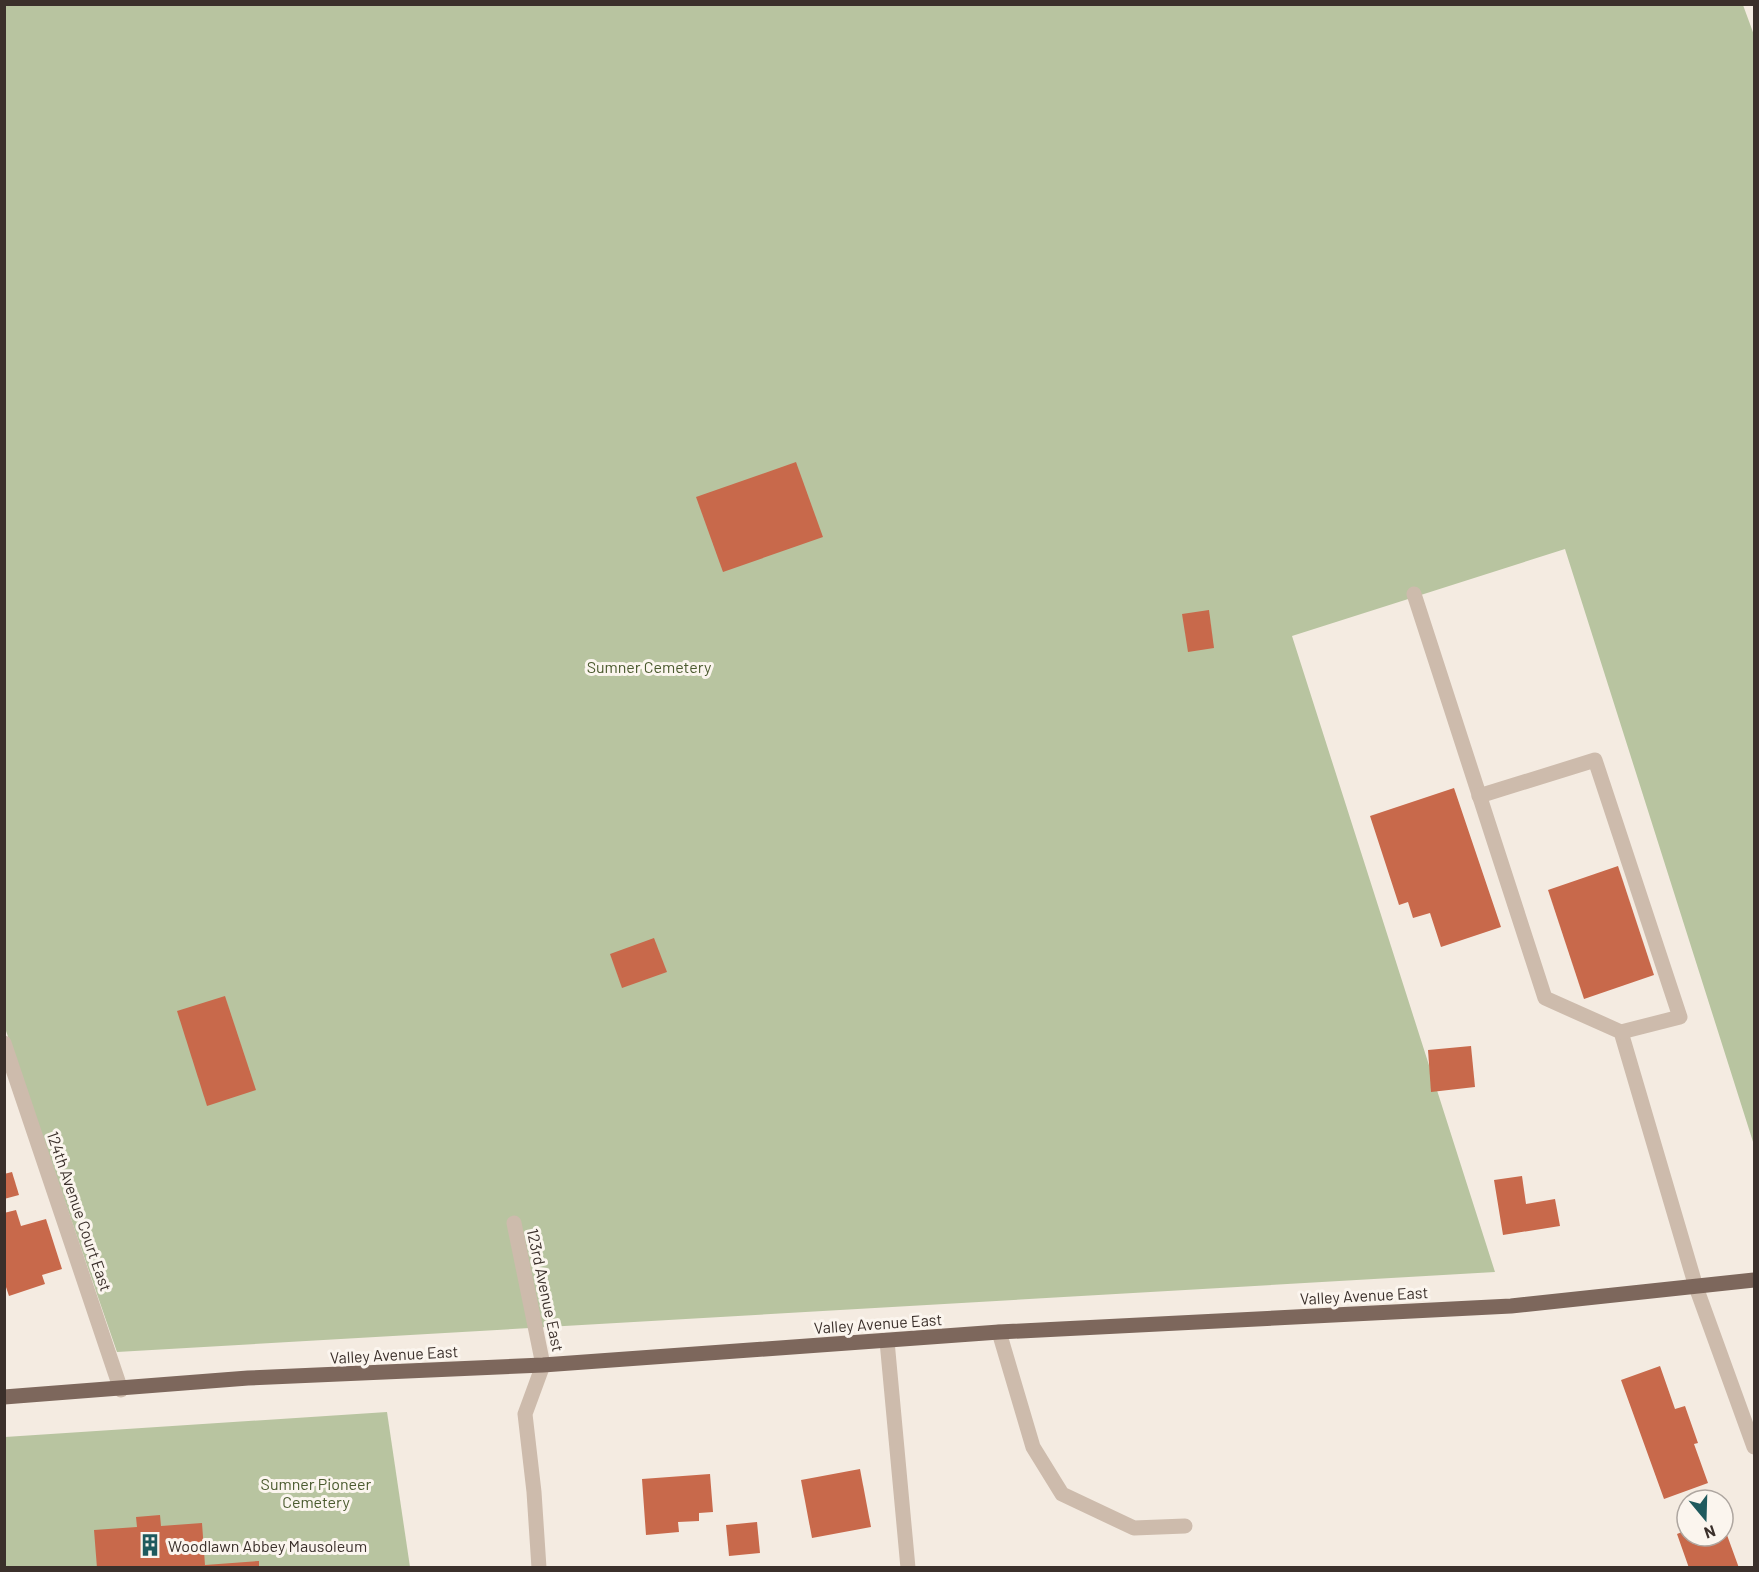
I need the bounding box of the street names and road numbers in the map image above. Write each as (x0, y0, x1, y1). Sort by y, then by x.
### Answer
street label: 124th Avenue Court East (44, 1128, 116, 1294)
street label: 123rd Avenue East (524, 1227, 568, 1353)
street label: Valley Avenue East (1299, 1282, 1429, 1308)
street label: Valley Avenue East (813, 1309, 943, 1337)
street label: Valley Avenue East (329, 1341, 459, 1367)

